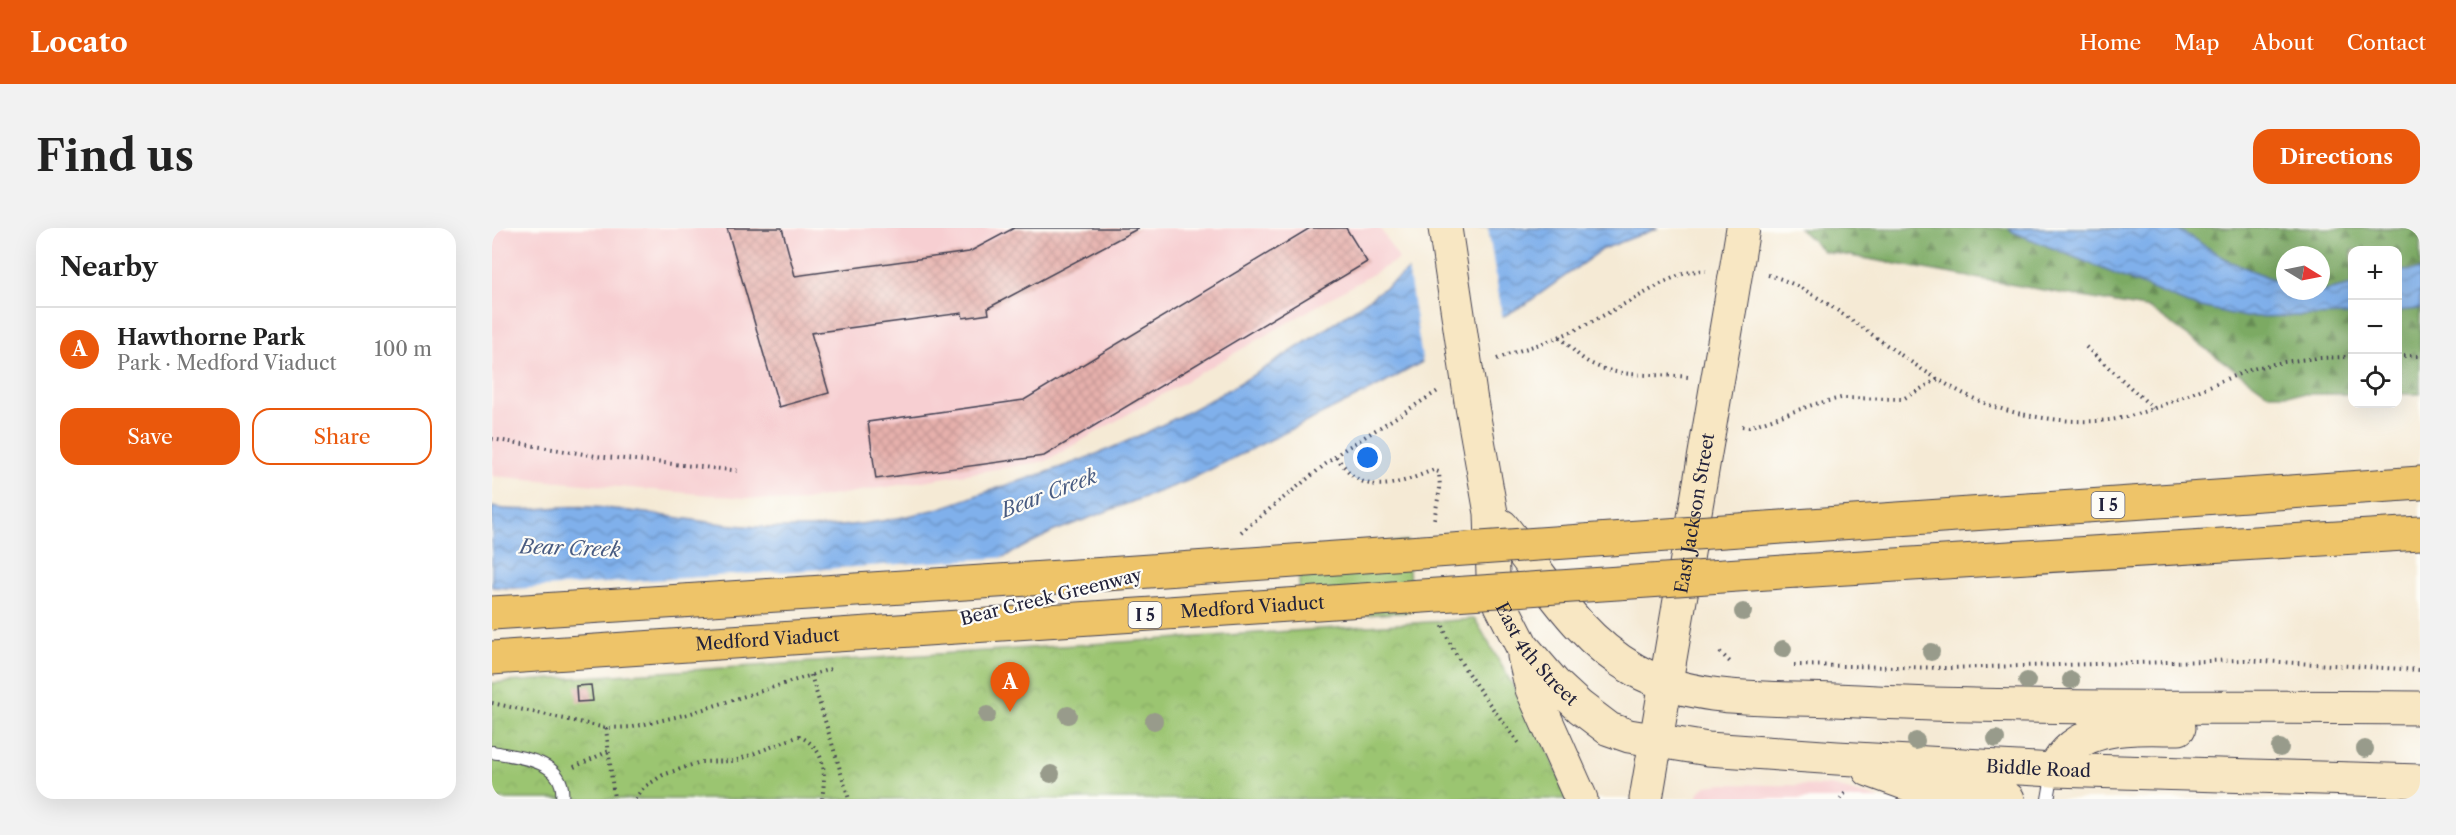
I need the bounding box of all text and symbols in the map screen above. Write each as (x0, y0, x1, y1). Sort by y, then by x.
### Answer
text: Locato (30, 25, 128, 59)
text: Home (2080, 30, 2141, 55)
text: Map (2174, 30, 2219, 55)
text: About (2252, 30, 2314, 55)
text: Contact (2347, 30, 2426, 55)
button: Directions (2253, 129, 2420, 184)
text: Find us (36, 130, 194, 182)
north arrow (2276, 246, 2330, 300)
map controls (2348, 246, 2402, 408)
button: + (2348, 246, 2402, 300)
text: Nearby (60, 251, 158, 283)
button: − (2348, 300, 2402, 354)
text: Hawthorne Park (117, 324, 305, 351)
text: A (72, 337, 87, 361)
text: 100 m (374, 337, 432, 361)
text: Park · Medford Viaduct (117, 351, 337, 375)
button: locate (2348, 354, 2402, 408)
button: Save (60, 408, 240, 465)
button: Share (252, 408, 432, 465)
street label: East Jackson Street (1670, 431, 1719, 595)
your location (1353, 443, 1382, 472)
water label: Bear Creek (996, 463, 1101, 523)
road number: I 5 (2092, 492, 2124, 518)
water label: Bear Creek (517, 534, 622, 562)
street label: Bear Creek Greenway (958, 564, 1145, 630)
street label: Medford Viaduct (1180, 591, 1326, 623)
street label: East 4th Street (1491, 599, 1583, 711)
road number: I 5 (1128, 602, 1162, 628)
street label: Medford Viaduct (695, 624, 841, 655)
pin: A (990, 662, 1030, 712)
street label: Biddle Road (1986, 755, 2091, 782)

